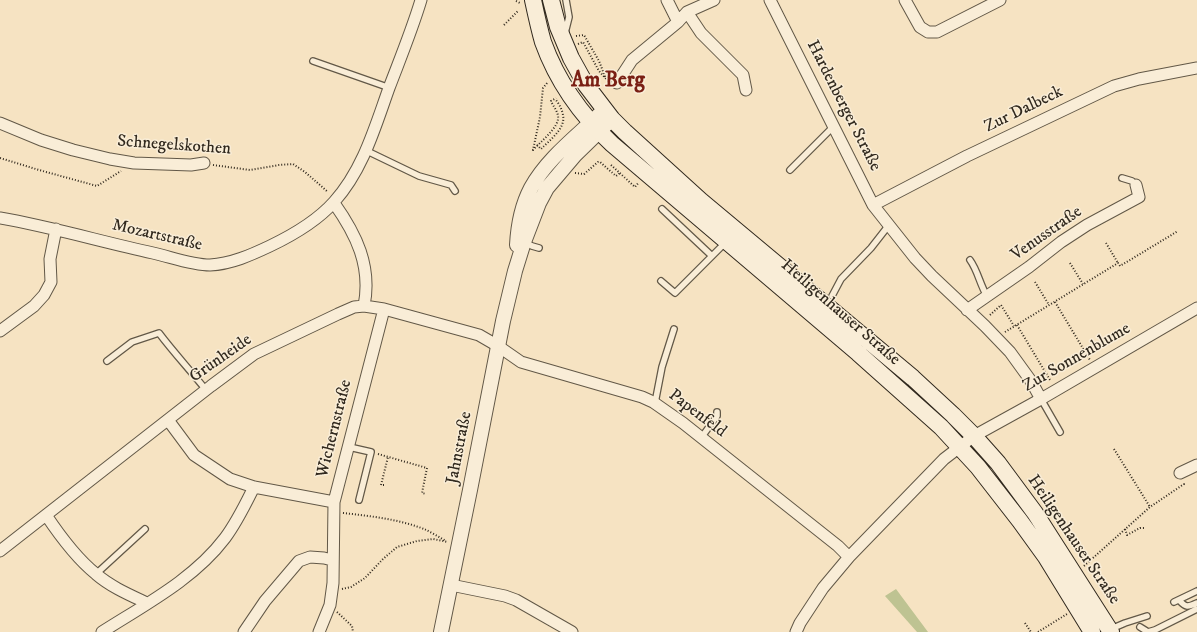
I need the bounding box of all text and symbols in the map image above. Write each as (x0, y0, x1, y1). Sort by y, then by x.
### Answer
street label: Hardenberger Straße (801, 37, 885, 175)
district label: Am Berg (571, 69, 645, 95)
street label: Zur Dalbeck (981, 82, 1067, 138)
street label: Schnegelskothen (116, 132, 232, 160)
street label: Venusstraße (1008, 202, 1086, 266)
street label: Mozartstraße (110, 216, 204, 256)
street label: Heiligenhauser Straße (776, 256, 904, 370)
street label: Zur Sonnenblume (1020, 319, 1134, 397)
street label: Grünheide (186, 330, 256, 388)
street label: Wichernstraße (313, 378, 357, 480)
street label: Papenfeld (664, 386, 730, 442)
street label: Jahnstraße (443, 410, 477, 486)
street label: Heiligenhauser Straße (1022, 472, 1124, 608)

